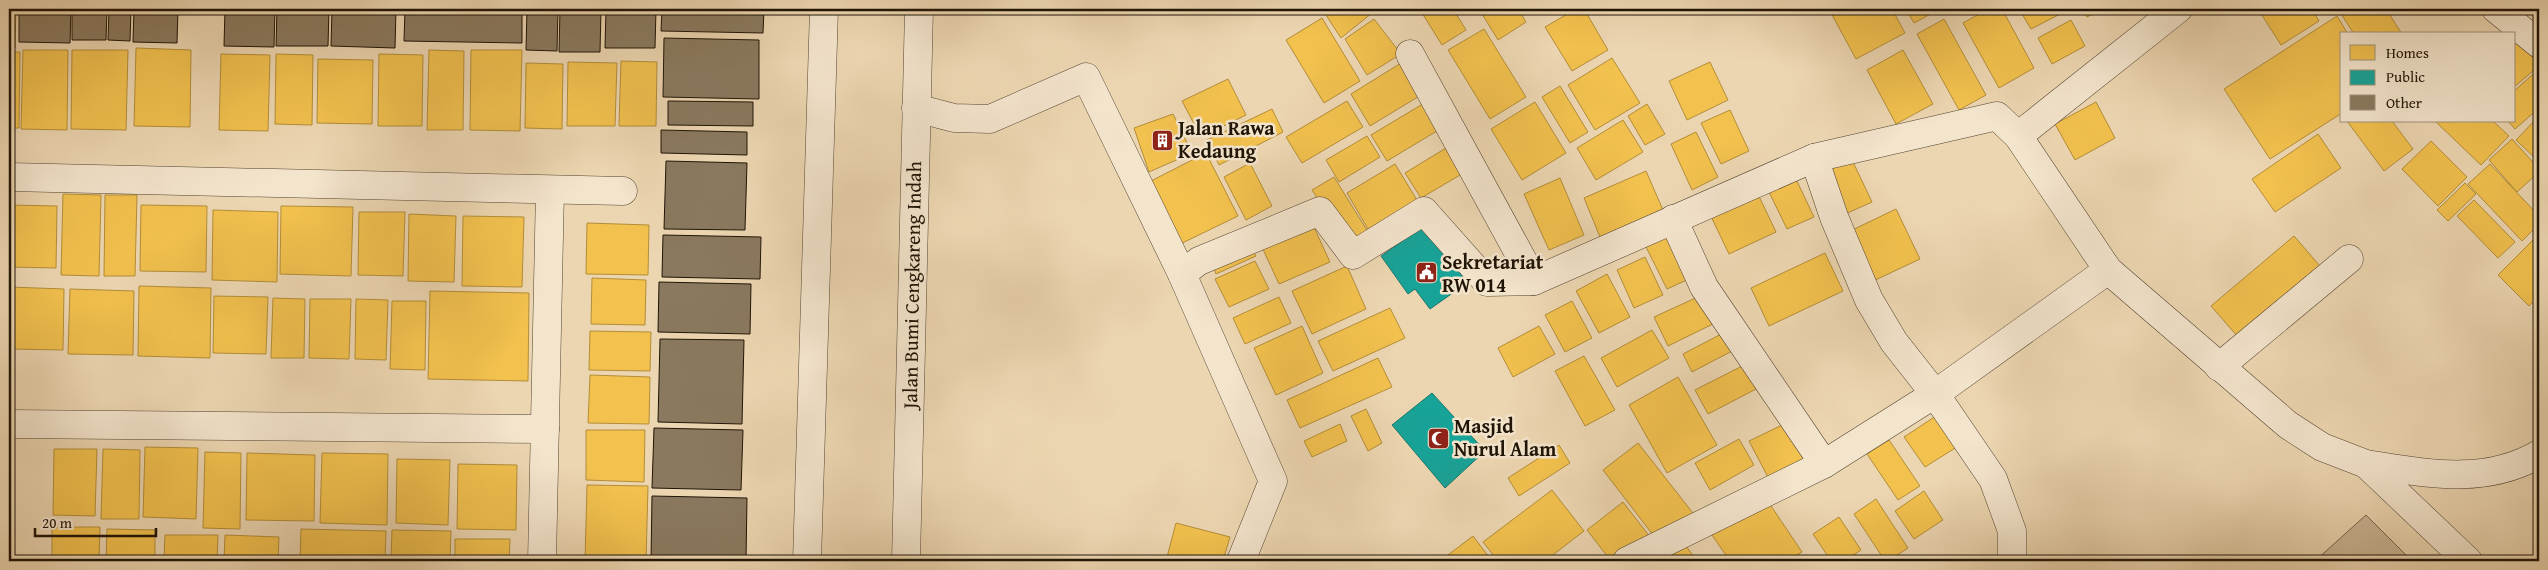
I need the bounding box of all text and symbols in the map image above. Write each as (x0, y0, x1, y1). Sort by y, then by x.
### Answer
legend (2340, 32, 2516, 122)
text: Homes (2386, 42, 2429, 63)
text: Public (2386, 66, 2425, 87)
text: Other (2386, 92, 2422, 113)
place label: Jalan Rawa Kedaung (1175, 113, 1275, 165)
building icon: Jalan Rawa Kedaung (1150, 128, 1174, 152)
street label: Jalan Bumi Cengkareng Indah (895, 161, 928, 412)
place label: Sekretariat RW 014 (1442, 247, 1544, 299)
public building icon: Sekretariat RW 014 (1414, 261, 1438, 285)
place label: Masjid Nurul Alam (1454, 411, 1557, 463)
mosque icon: Masjid Nurul Alam (1426, 426, 1450, 450)
scale bar (35, 505, 156, 537)
text: 20 m (42, 512, 73, 533)

